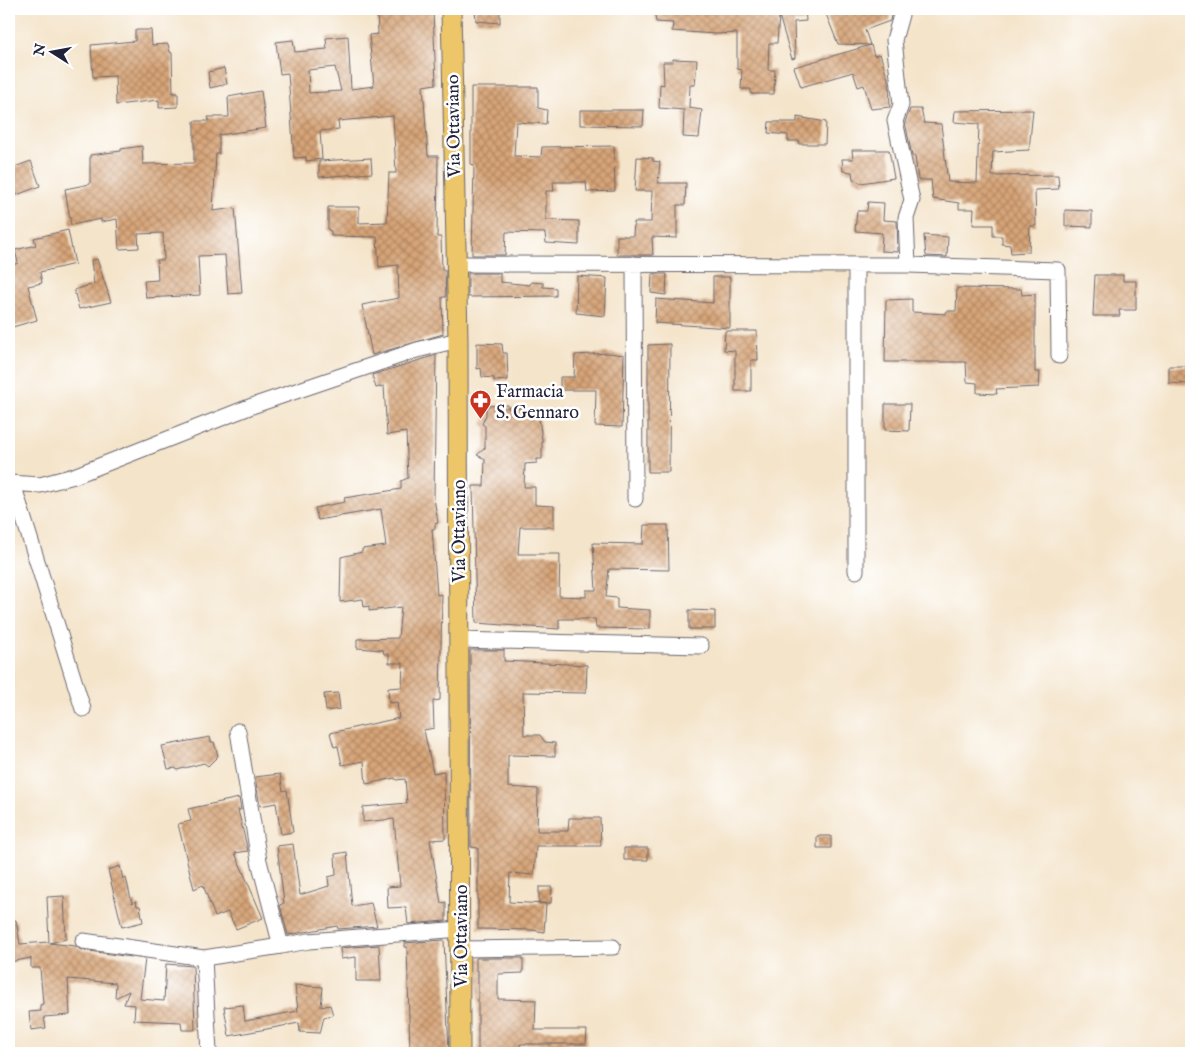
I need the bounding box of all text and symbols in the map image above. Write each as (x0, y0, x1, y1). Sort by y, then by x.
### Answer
north arrow (28, 28, 78, 78)
text: N (30, 42, 50, 58)
street label: Via Ottaviano (442, 74, 467, 179)
place label: Farmacia S. Gennaro (496, 381, 579, 425)
pharmacy icon: Farmacia S. Gennaro (468, 389, 492, 420)
street label: Via Ottaviano (449, 479, 472, 584)
street label: Via Ottaviano (451, 884, 474, 989)

